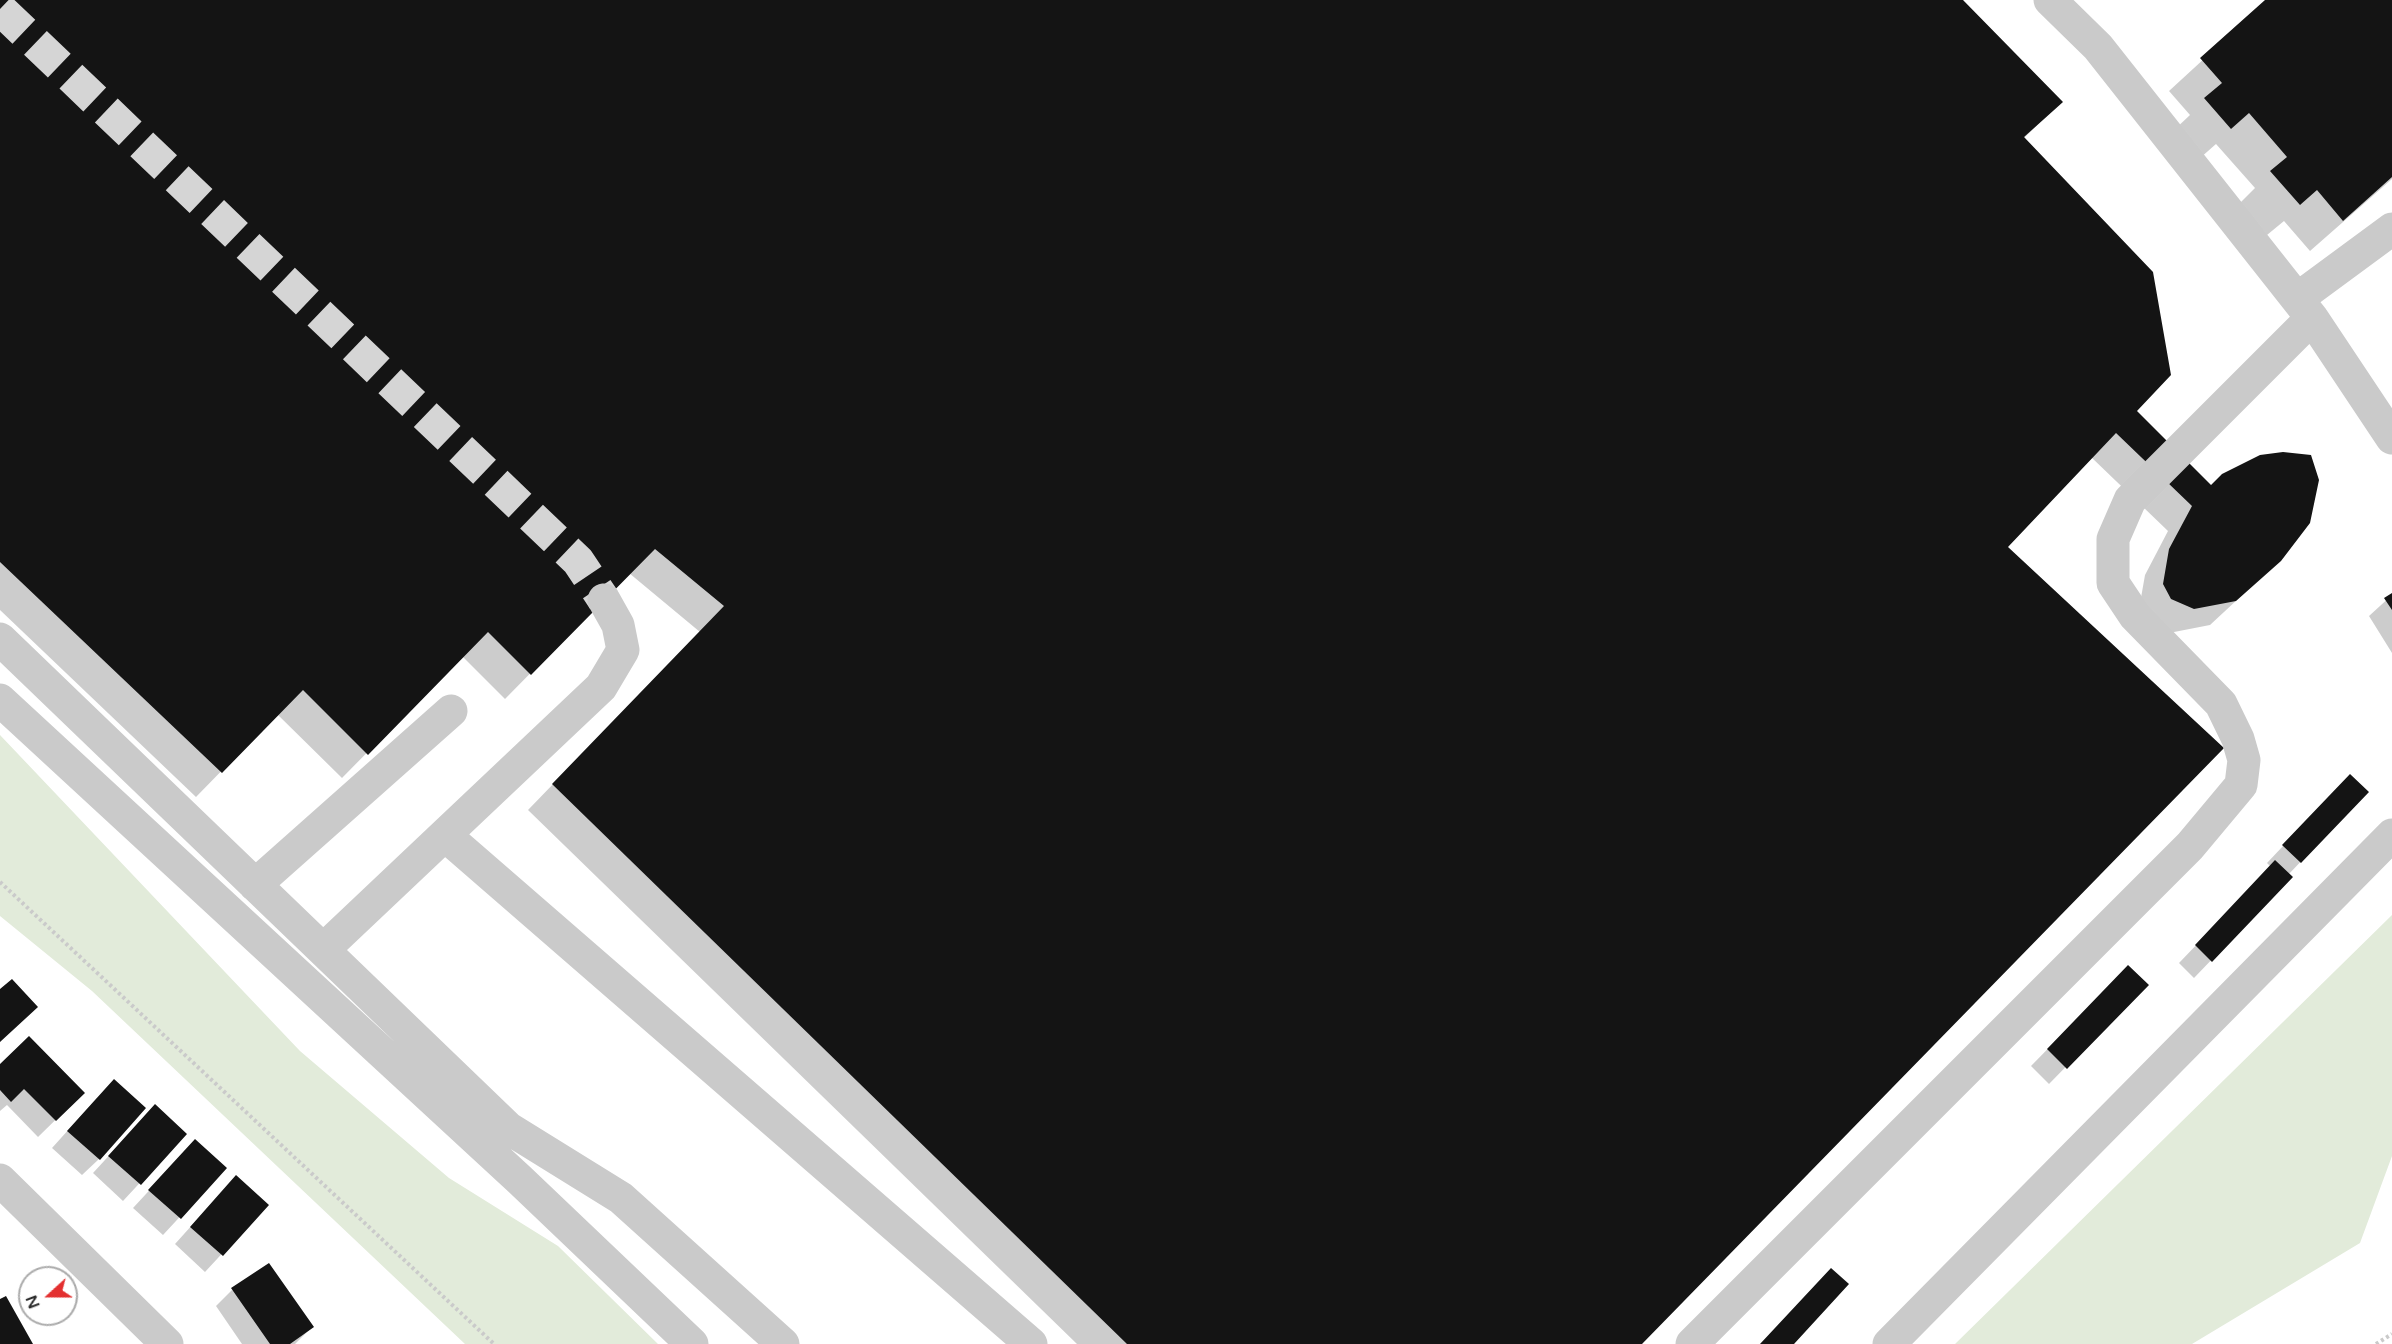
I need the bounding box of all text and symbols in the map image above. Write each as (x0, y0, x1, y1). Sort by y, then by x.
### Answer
north arrow (18, 1266, 78, 1326)
text: N (21, 1292, 45, 1311)

